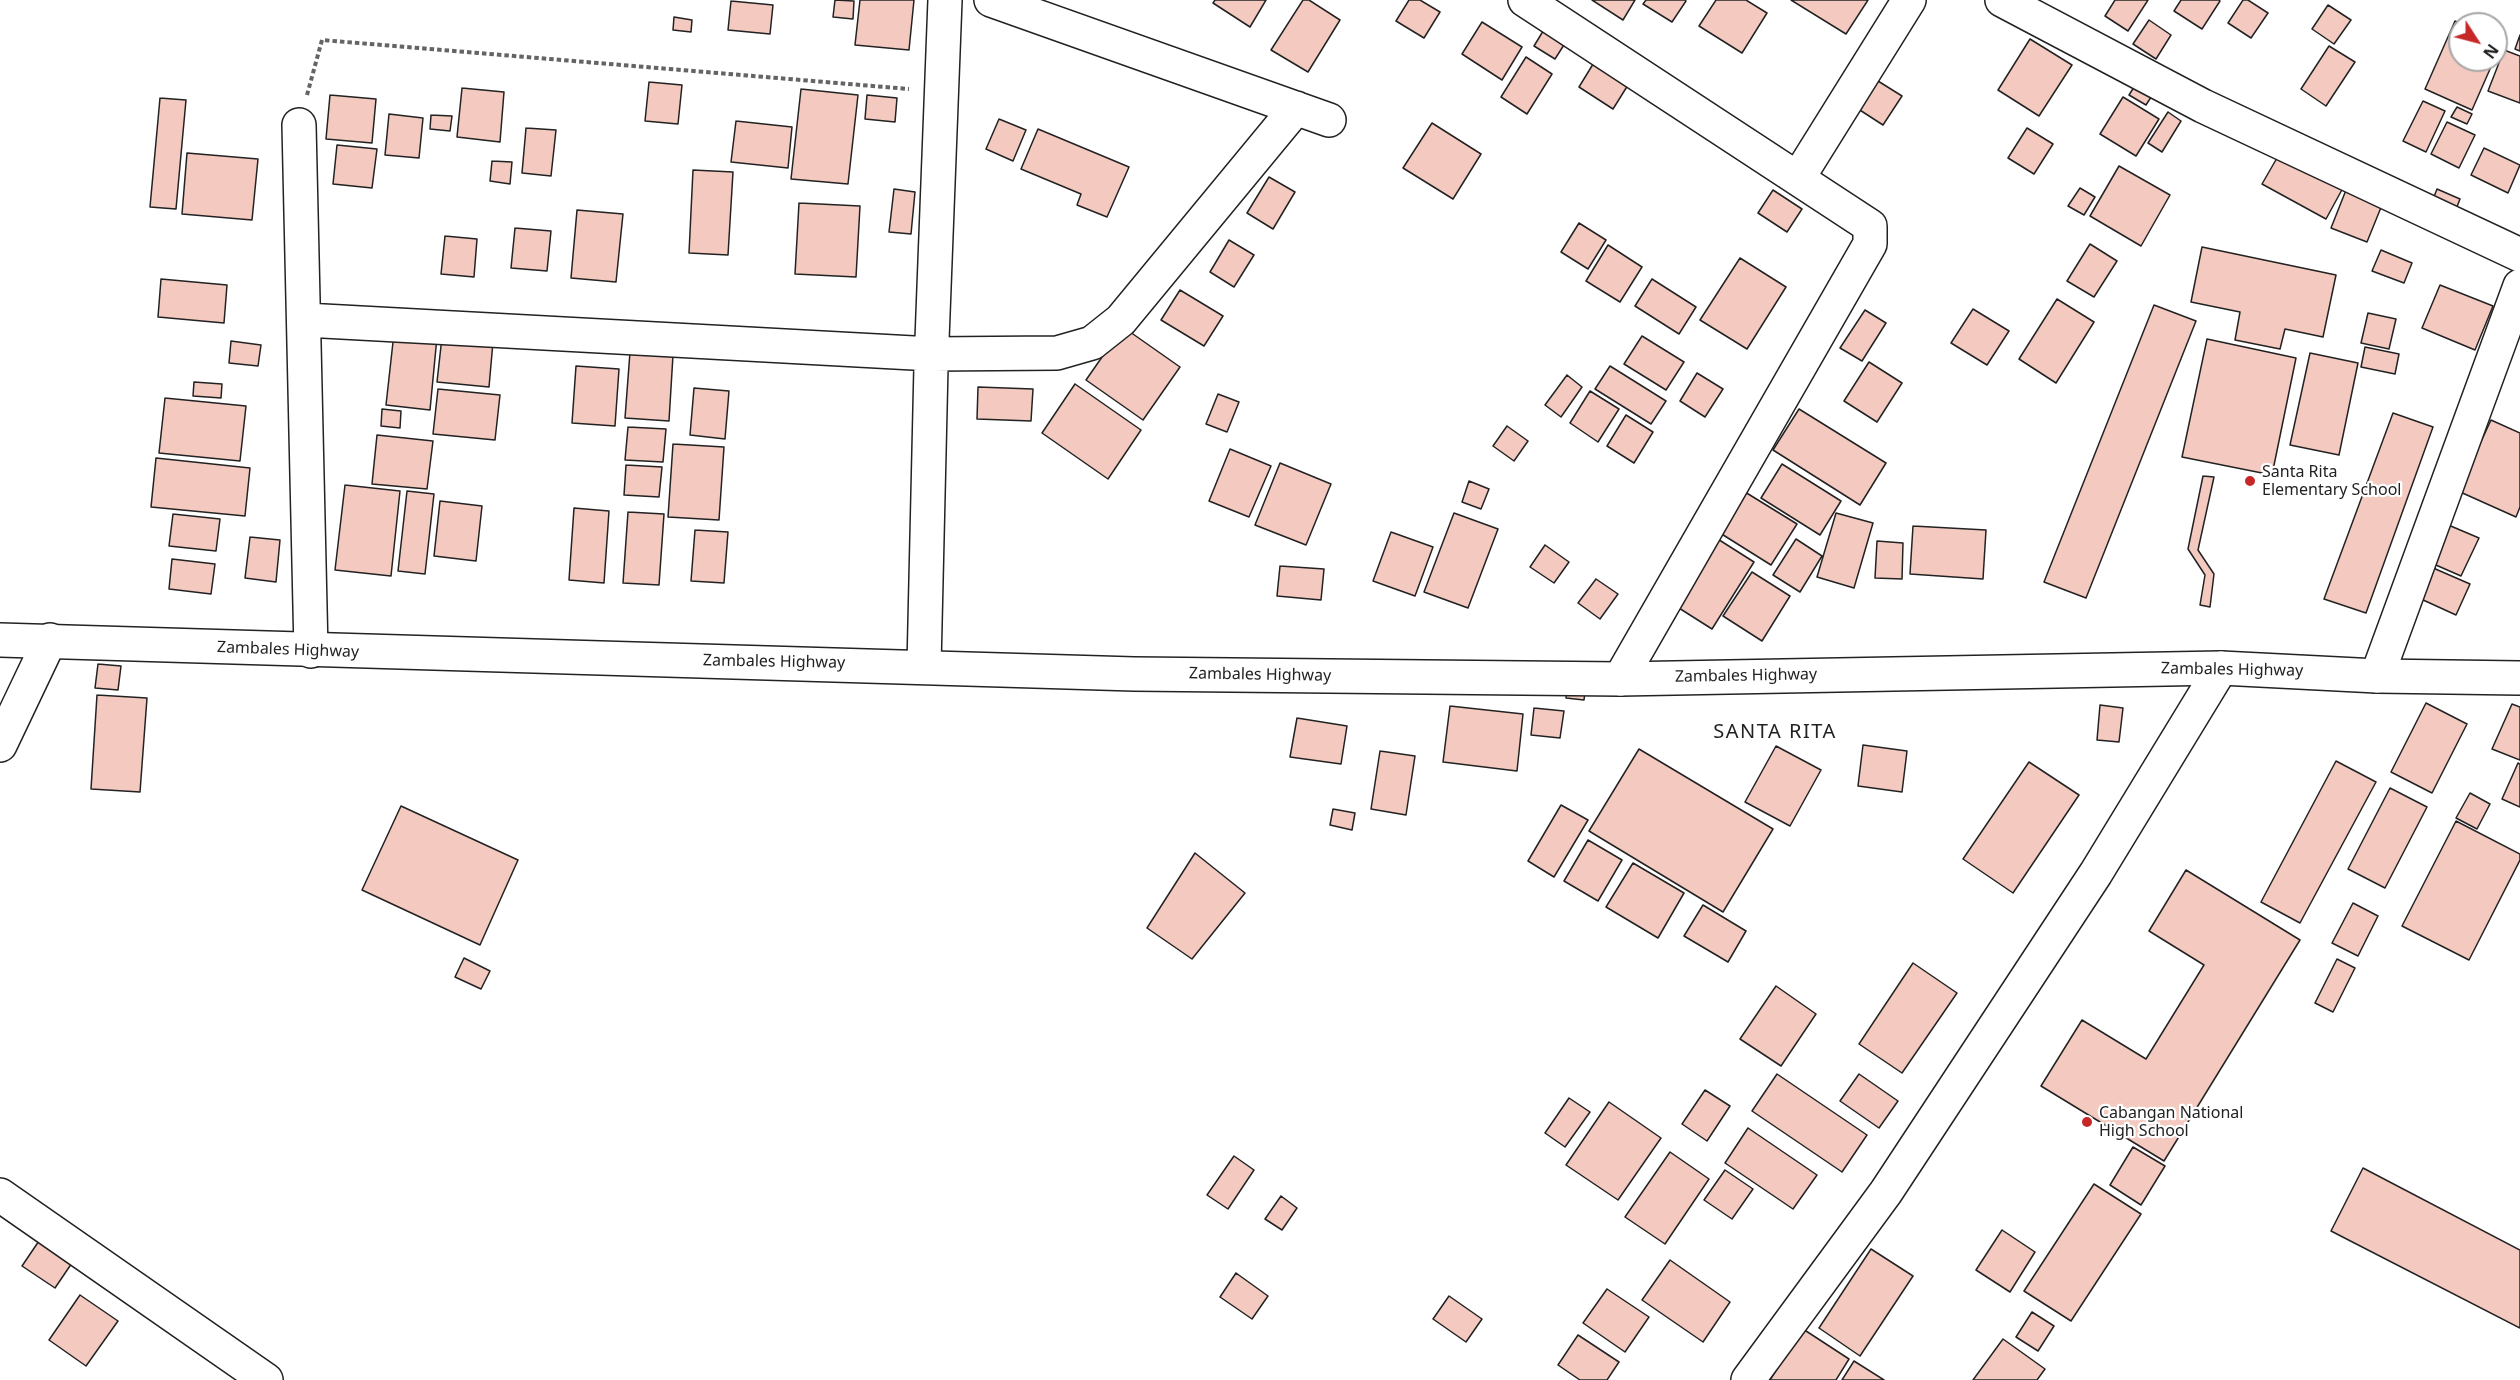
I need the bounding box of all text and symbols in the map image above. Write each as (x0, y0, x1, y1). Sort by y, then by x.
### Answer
north arrow (2448, 12, 2508, 72)
text: N (2478, 40, 2504, 63)
place label: Santa Rita Elementary School (2262, 462, 2401, 500)
marker: Santa Rita Elementary School (2243, 474, 2257, 488)
street label: Zambales Highway (217, 638, 359, 662)
street label: Zambales Highway (703, 651, 845, 673)
street label: Zambales Highway (2161, 659, 2303, 681)
street label: Zambales Highway (1189, 664, 1331, 686)
street label: Zambales Highway (1675, 665, 1817, 687)
district label: SANTA RITA (1713, 720, 1837, 744)
place label: Cabangan National High School (2099, 1103, 2243, 1141)
marker: Cabangan National High School (2080, 1115, 2094, 1129)

